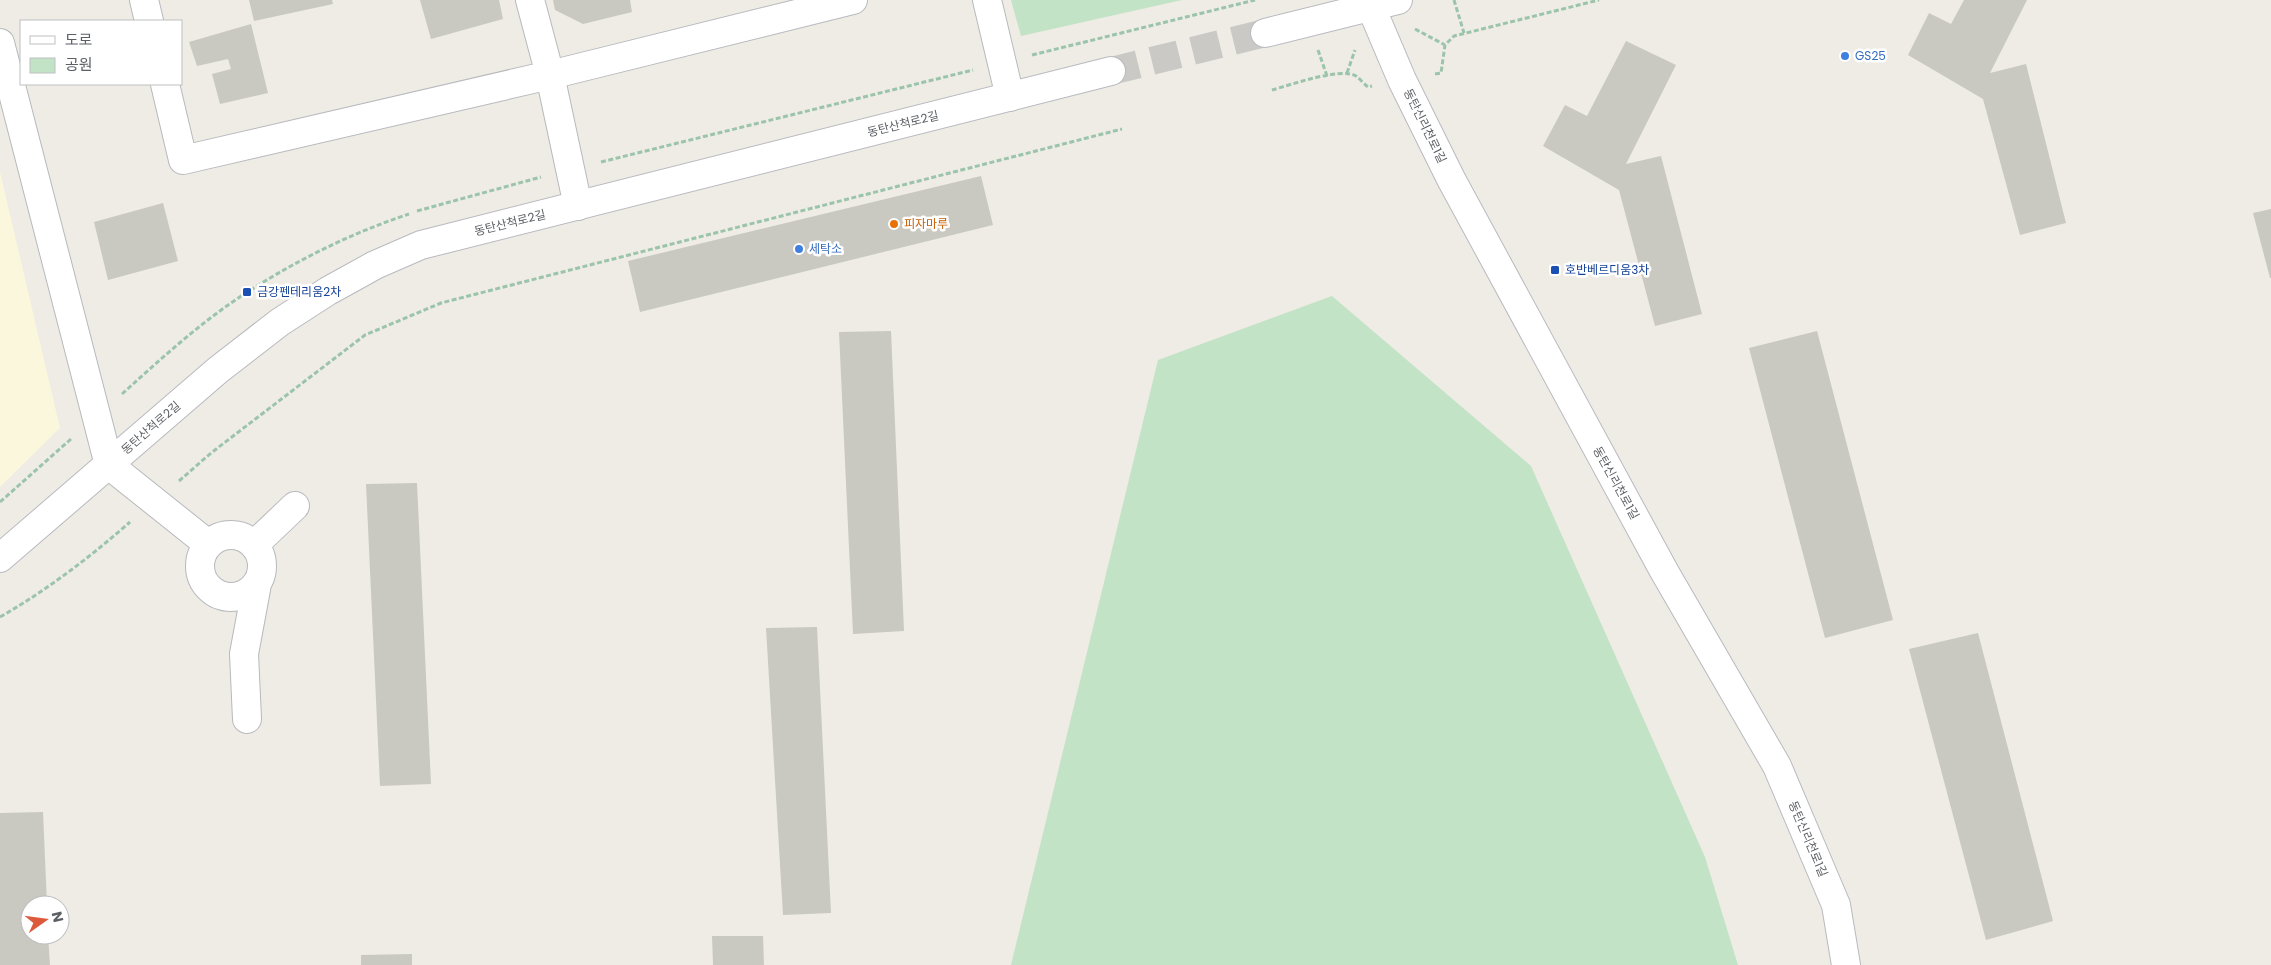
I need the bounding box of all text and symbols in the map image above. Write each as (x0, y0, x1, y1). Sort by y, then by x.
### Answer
legend (20, 20, 182, 85)
text: 도로 (65, 29, 93, 50)
place label: GS25 (1855, 47, 1886, 64)
marker: GS25 (1839, 50, 1851, 62)
text: 공원 (65, 54, 93, 75)
street label: 동탄신리천로1길 (1400, 86, 1451, 166)
street label: 동탄산척로2길 (865, 106, 940, 141)
street label: 동탄산척로2길 (472, 205, 547, 240)
place label: 피자마루 (904, 215, 948, 232)
marker: 피자마루 (888, 218, 900, 230)
place label: 세탁소 (809, 240, 842, 257)
marker: 세탁소 (793, 243, 805, 255)
place label: 호반베르디움3차 (1565, 261, 1649, 278)
marker: 호반베르디움3차 (1549, 264, 1561, 276)
place label: 금강펜테리움2차 (257, 283, 341, 300)
marker: 금강펜테리움2차 (241, 286, 253, 298)
street label: 동탄산척로2길 (117, 397, 184, 458)
street label: 동탄신리천로1길 (1589, 443, 1644, 522)
street label: 동탄신리천로1길 (1785, 798, 1832, 879)
north arrow (20, 895, 70, 945)
text: N (47, 909, 69, 924)

